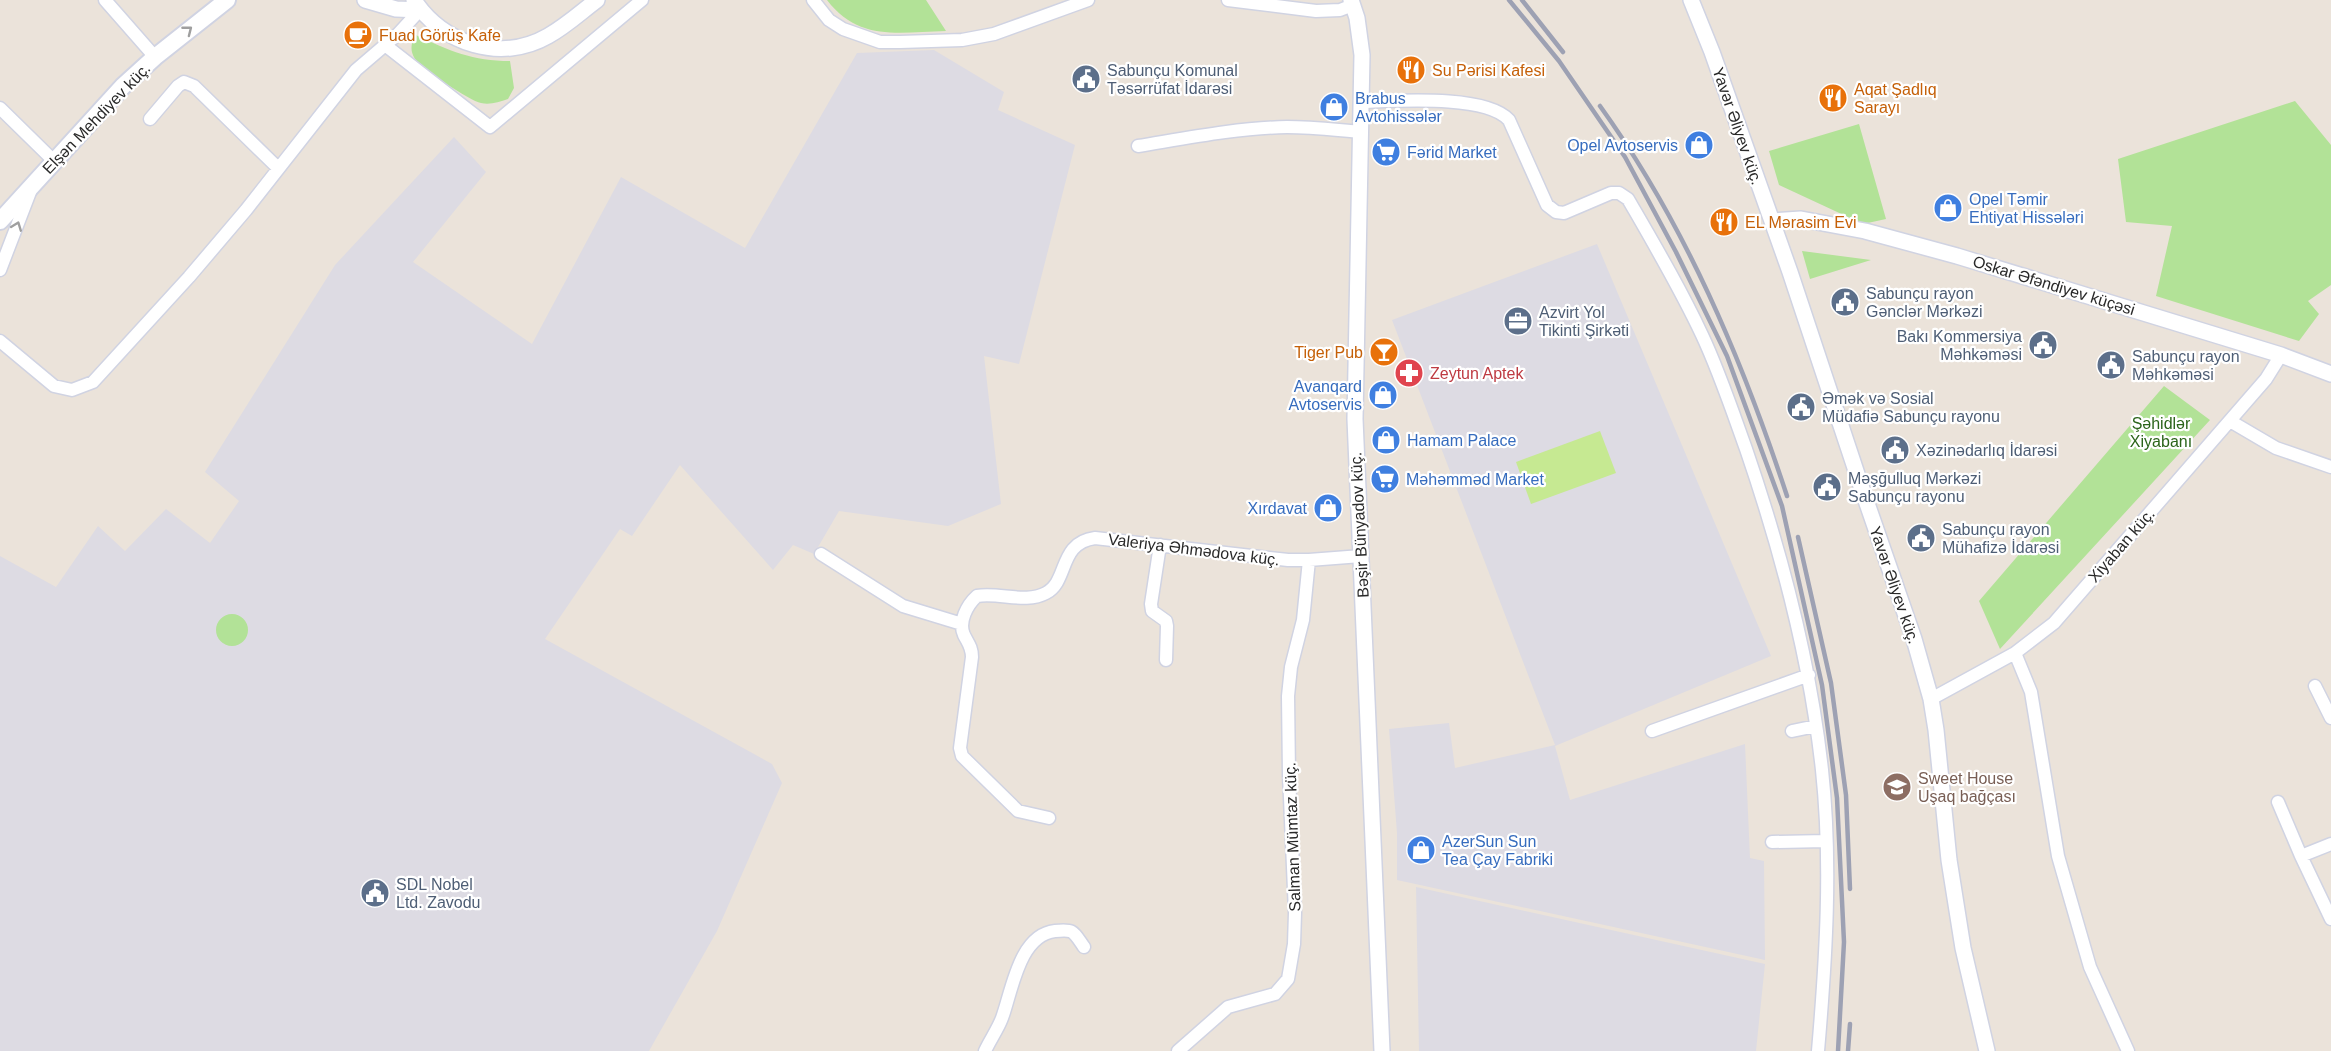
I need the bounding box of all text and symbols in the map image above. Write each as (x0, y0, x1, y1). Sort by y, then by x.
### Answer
cafe icon: Fuad Görüş Kafe (342, 19, 374, 51)
one-way arrow (182, 26, 193, 37)
place label: Fuad Görüş Kafe (379, 27, 501, 44)
restaurant icon: Su Pərisi Kafesi (1395, 54, 1427, 86)
street label: Elşən Mehdiyev küç. (39, 60, 153, 177)
place label: Sabunçu Komunal Təsərrüfat İdarəsi (1107, 62, 1238, 97)
place label: Su Pərisi Kafesi (1432, 62, 1545, 79)
public building icon: Sabunçu Komunal Təsərrüfat İdarəsi (1070, 63, 1102, 95)
street label: Yavər Əliyev küç. (1709, 65, 1766, 187)
place label: Aqat Şadlıq Sarayı (1854, 81, 1937, 116)
restaurant icon: Aqat Şadlıq Sarayı (1817, 82, 1849, 114)
place label: Brabus Avtohissələr (1355, 90, 1443, 125)
shop icon: Brabus Avtohissələr (1318, 91, 1350, 123)
shop icon: Opel Avtoservis (1683, 129, 1715, 161)
supermarket icon: Fərid Market (1370, 136, 1402, 168)
place label: Opel Avtoservis (1567, 137, 1678, 154)
place label: Fərid Market (1407, 144, 1497, 161)
place label: Opel Təmir Ehtiyat Hissələri (1969, 191, 2084, 226)
shop icon: Opel Təmir Ehtiyat Hissələri (1932, 192, 1964, 224)
restaurant icon: EL Mərasim Evi (1708, 206, 1740, 238)
place label: EL Mərasim Evi (1745, 214, 1856, 231)
one-way arrow (10, 222, 22, 233)
street label: Oskar Əfəndiyev küçəsi (1971, 253, 2137, 318)
place label: Sabunçu rayon Gənclər Mərkəzi (1866, 285, 1982, 320)
public building icon: Sabunçu rayon Gənclər Mərkəzi (1829, 286, 1861, 318)
place label: Azvirt Yol Tikinti Şirkəti (1539, 304, 1629, 339)
office icon: Azvirt Yol Tikinti Şirkəti (1502, 305, 1534, 337)
place label: Bakı Kommersiya Məhkəməsi (1897, 328, 2022, 363)
public building icon: Bakı Kommersiya Məhkəməsi (2027, 329, 2059, 361)
bar icon: Tiger Pub (1368, 336, 1400, 368)
place label: Tiger Pub (1294, 344, 1363, 361)
place label: Sabunçu rayon Məhkəməsi (2132, 348, 2240, 383)
public building icon: Sabunçu rayon Məhkəməsi (2095, 349, 2127, 381)
pharmacy icon: Zeytun Aptek (1393, 357, 1425, 389)
place label: Zeytun Aptek (1430, 365, 1524, 382)
place label: Avanqard Avtoservis (1288, 378, 1362, 413)
shop icon: Avanqard Avtoservis (1367, 379, 1399, 411)
place label: Əmək və Sosial Müdafiə Sabunçu rayonu (1822, 390, 2000, 425)
public building icon: Əmək və Sosial Müdafiə Sabunçu rayonu (1785, 391, 1817, 423)
park label: Şəhidlər Xiyabanı (2130, 415, 2192, 450)
shop icon: Hamam Palace (1370, 424, 1402, 456)
place label: Hamam Palace (1407, 432, 1516, 449)
public building icon: Xəzinədarlıq İdarəsi (1879, 434, 1911, 466)
place label: Xəzinədarlıq İdarəsi (1916, 441, 2057, 459)
street label: Bəşir Bünyadov küç. (1347, 452, 1372, 598)
supermarket icon: Məhəmməd Market (1369, 463, 1401, 495)
place label: Məşğulluq Mərkəzi Sabunçu rayonu (1848, 470, 1981, 505)
place label: Məhəmməd Market (1406, 471, 1544, 488)
public building icon: Məşğulluq Mərkəzi Sabunçu rayonu (1811, 471, 1843, 503)
shop icon: Xırdavat (1312, 492, 1344, 524)
place label: Xırdavat (1247, 500, 1308, 517)
street label: Xiyaban küç. (2085, 505, 2158, 585)
place label: Sabunçu rayon Mühafizə İdarəsi (1942, 521, 2059, 556)
public building icon: Sabunçu rayon Mühafizə İdarəsi (1905, 522, 1937, 554)
street label: Yavər Əliyev küç. (1866, 524, 1923, 646)
street label: Valeriya Əhmədova küç. (1107, 531, 1281, 568)
street label: Salman Mümtaz küç. (1281, 762, 1304, 912)
place label: Sweet House Uşaq bağçası (1918, 770, 2016, 805)
school or university icon: Sweet House Uşaq bağçası (1881, 771, 1913, 803)
place label: AzerSun Sun Tea Çay Fabriki (1442, 833, 1553, 868)
shop icon: AzerSun Sun Tea Çay Fabriki (1405, 834, 1437, 866)
place label: SDL Nobel Ltd. Zavodu (396, 876, 481, 911)
public building icon: SDL Nobel Ltd. Zavodu (359, 877, 391, 909)

